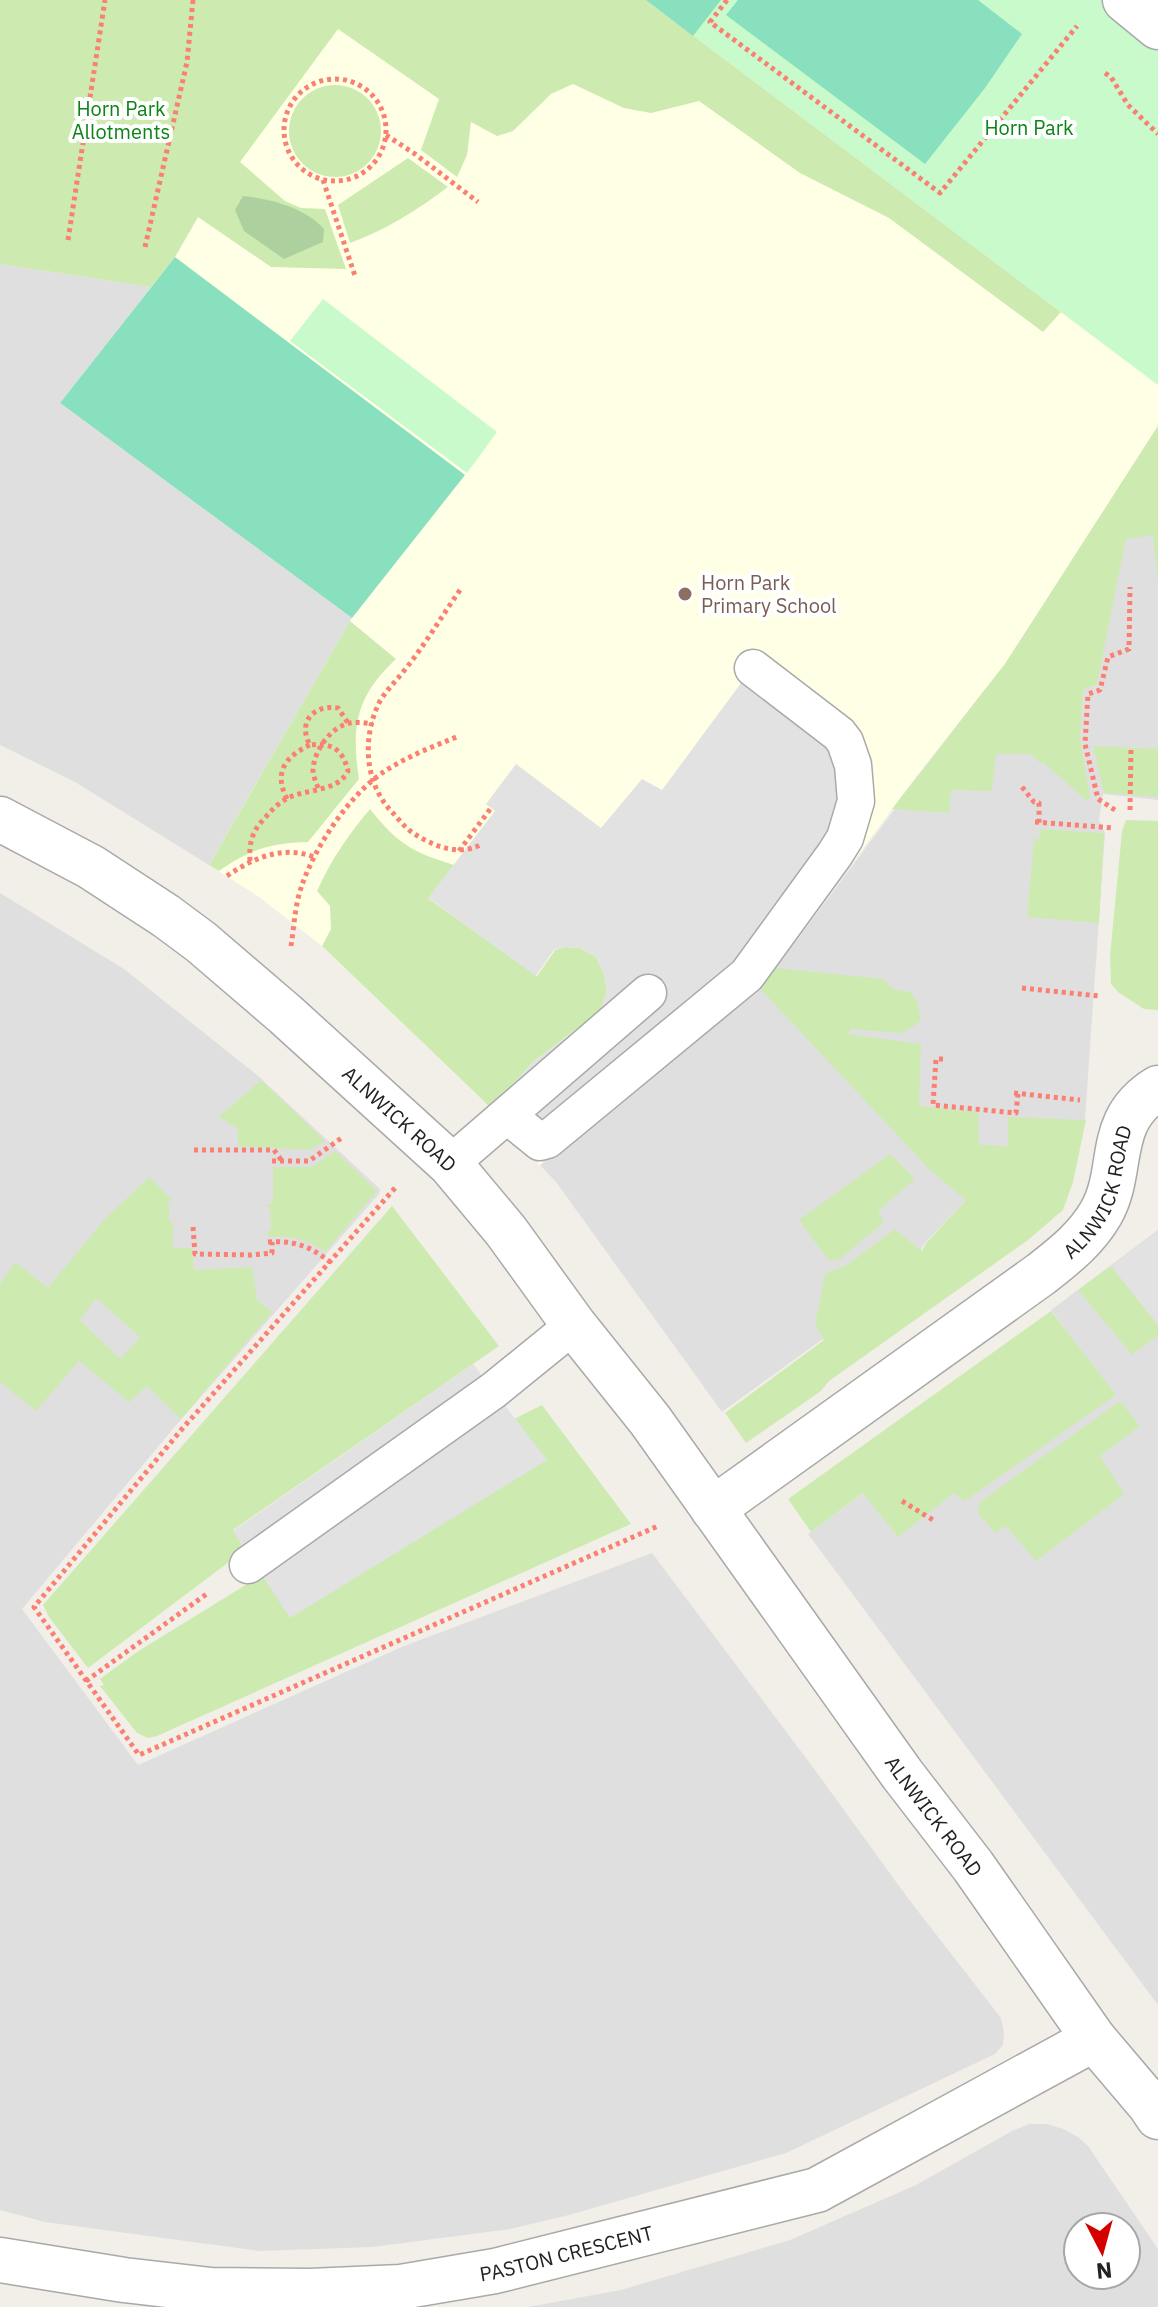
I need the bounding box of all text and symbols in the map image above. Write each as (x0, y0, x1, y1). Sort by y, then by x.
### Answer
park label: Horn Park Allotments (72, 95, 170, 145)
park label: Horn Park (984, 114, 1074, 141)
place label: Horn Park Primary School (701, 569, 837, 619)
marker: Horn Park Primary School (676, 585, 694, 603)
street label: ALNWICK ROAD (337, 1060, 463, 1177)
street label: ALNWICK ROAD (1057, 1121, 1137, 1264)
street label: ALNWICK ROAD (879, 1750, 989, 1881)
north arrow (1062, 2211, 1142, 2291)
street label: PASTON CRESCENT (477, 2218, 656, 2287)
text: N (1095, 2256, 1114, 2287)

